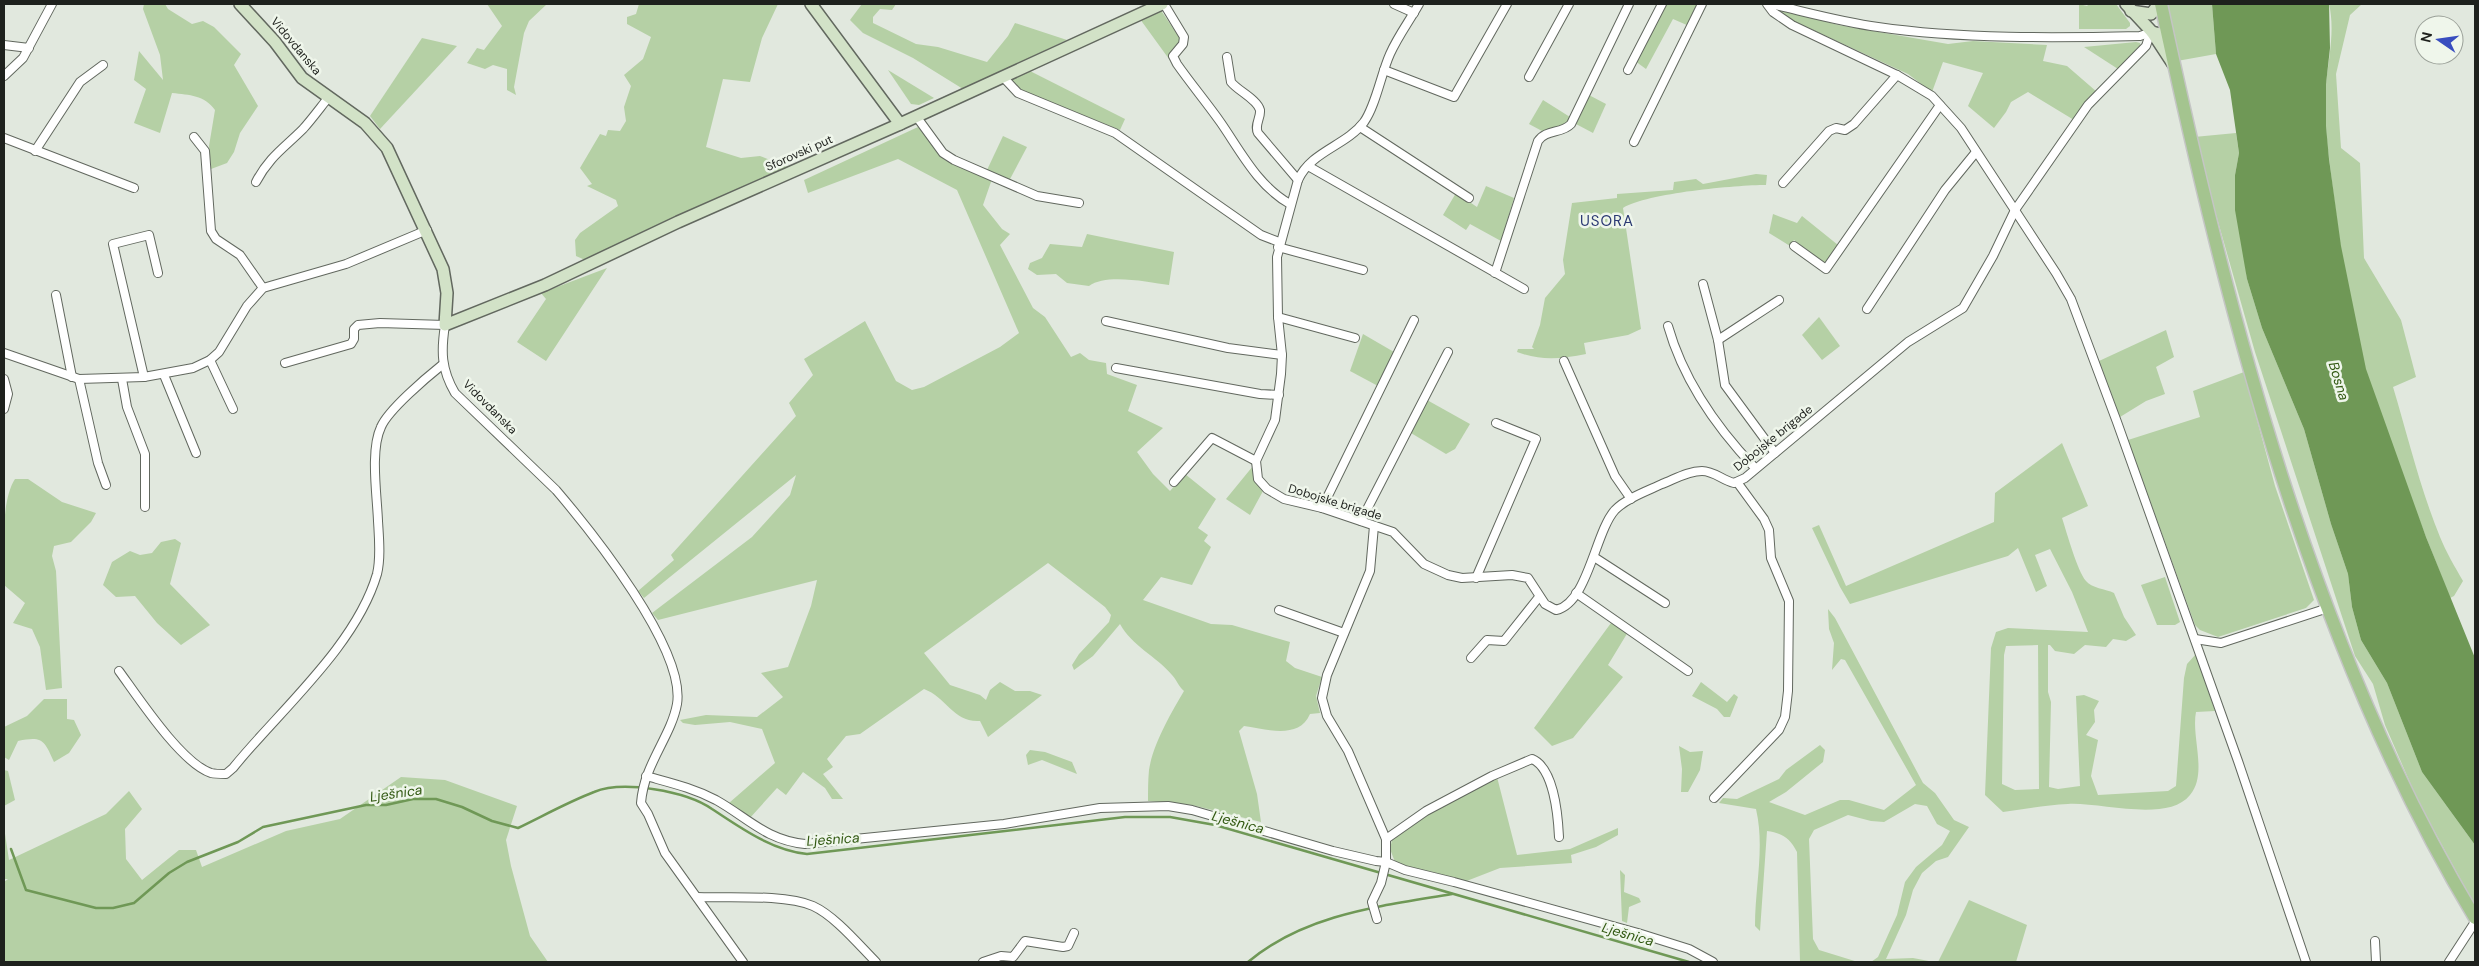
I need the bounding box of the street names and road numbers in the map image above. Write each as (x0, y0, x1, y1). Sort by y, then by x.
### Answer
street label: Vidovdanska (267, 14, 325, 78)
street label: Sforovski put (763, 131, 835, 175)
street label: Vidovdanska (459, 376, 521, 438)
street label: Dobojske brigade (1730, 401, 1816, 475)
street label: Dobojske brigade (1286, 480, 1384, 524)

